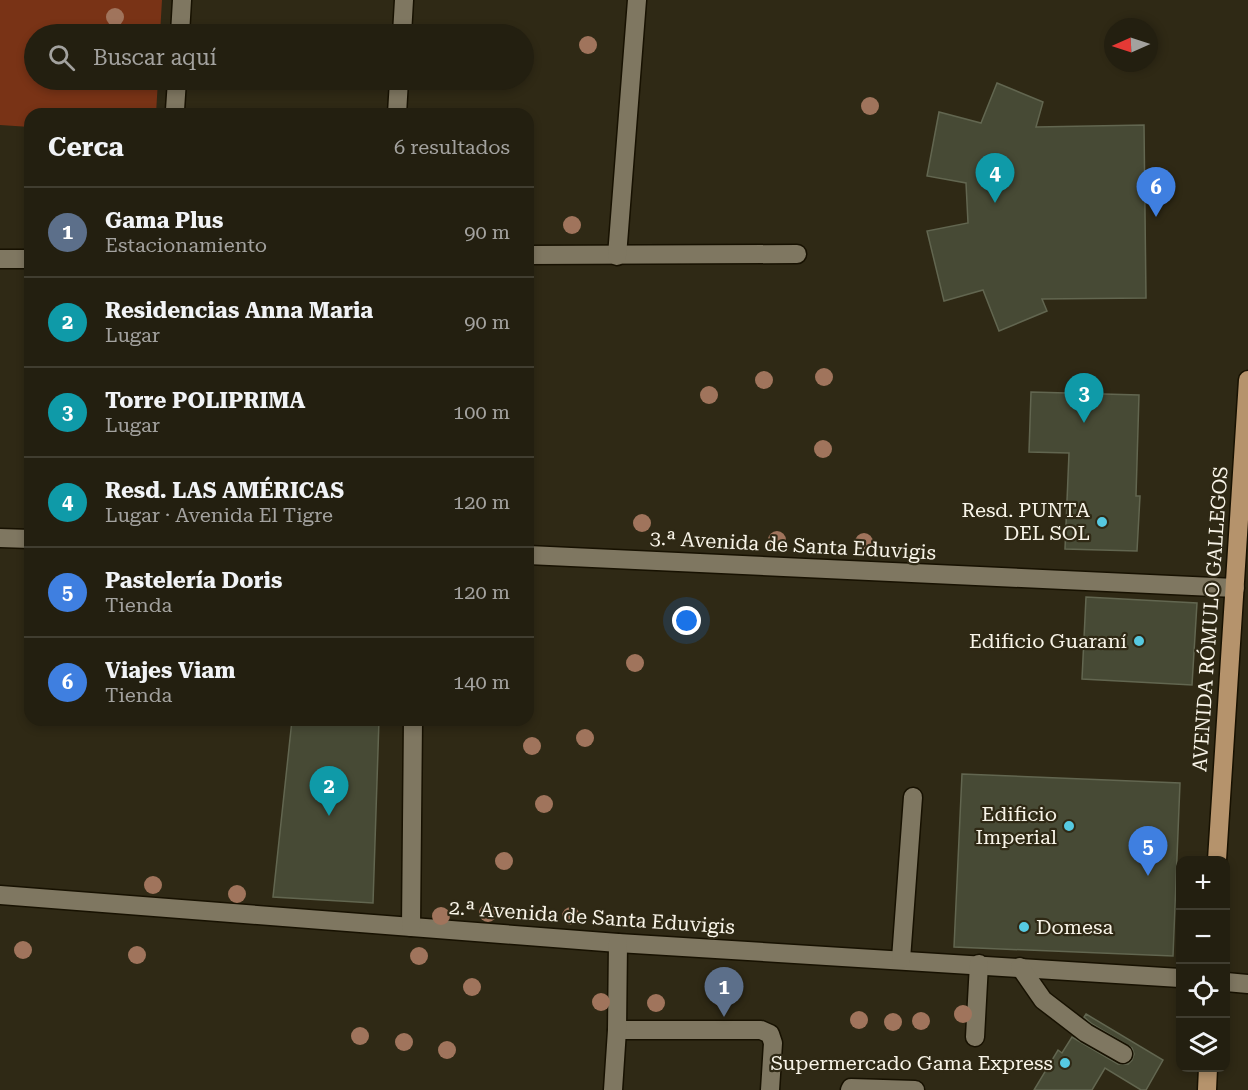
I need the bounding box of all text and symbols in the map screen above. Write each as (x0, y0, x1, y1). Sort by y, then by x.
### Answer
north arrow (1104, 18, 1158, 72)
search box (24, 24, 534, 90)
icon: search (45, 41, 78, 74)
text: Buscar aquí (93, 45, 217, 70)
text: Cerca (48, 132, 124, 162)
text: 6 resultados (394, 135, 510, 159)
pin: 4 (976, 154, 1014, 203)
pin: 6 (1136, 168, 1176, 217)
text: Gama Plus (105, 208, 223, 233)
text: 1 (62, 220, 73, 244)
text: 90 m (464, 220, 510, 244)
text: Estacionamiento (105, 233, 267, 257)
text: Residencias Anna Maria (105, 298, 373, 323)
text: 2 (62, 310, 73, 334)
text: 90 m (464, 310, 510, 334)
text: Lugar (105, 323, 160, 347)
pin: 3 (1064, 374, 1104, 423)
text: Torre POLIPRIMA (105, 388, 305, 413)
text: 3 (62, 400, 73, 424)
text: 100 m (453, 400, 510, 424)
text: Lugar (105, 413, 160, 437)
street label: AVENIDA RÓMULO GALLEGOS (1187, 465, 1233, 773)
text: Resd. LAS AMÉRICAS (105, 478, 344, 503)
text: 4 (62, 490, 73, 514)
text: 120 m (453, 490, 510, 514)
place label: Resd. PUNTA DEL SOL (961, 498, 1090, 545)
text: Lugar · Avenida El Tigre (105, 503, 333, 527)
marker: Resd. PUNTA DEL SOL (1095, 515, 1109, 529)
street label: 3.ª Avenida de Santa Eduvigis (649, 526, 937, 564)
text: Pastelería Doris (105, 568, 282, 593)
text: 5 (62, 580, 73, 604)
text: 120 m (453, 580, 510, 604)
text: Tienda (105, 593, 172, 617)
your location (672, 606, 701, 635)
place label: Edificio Guaraní (969, 629, 1127, 653)
marker: Edificio Guaraní (1132, 634, 1146, 648)
text: Viajes Viam (105, 658, 235, 683)
text: 6 (62, 670, 73, 694)
text: 140 m (453, 670, 510, 694)
text: Tienda (105, 683, 172, 707)
pin: 2 (310, 766, 348, 816)
place label: Edificio Imperial (976, 802, 1057, 849)
marker: Edificio Imperial (1062, 819, 1076, 833)
pin: 5 (1128, 826, 1168, 876)
map controls (1176, 856, 1230, 1072)
button: + (1176, 856, 1230, 910)
street label: 2.ª Avenida de Santa Eduvigis (448, 895, 736, 939)
button: − (1176, 910, 1230, 964)
place label: Domesa (1036, 915, 1113, 939)
marker: Domesa (1017, 920, 1031, 934)
button: locate (1176, 964, 1230, 1018)
pin: 1 (704, 968, 744, 1017)
button: layers (1176, 1018, 1230, 1072)
place label: Supermercado Gama Express (770, 1051, 1053, 1075)
marker: Supermercado Gama Express (1058, 1056, 1072, 1070)

